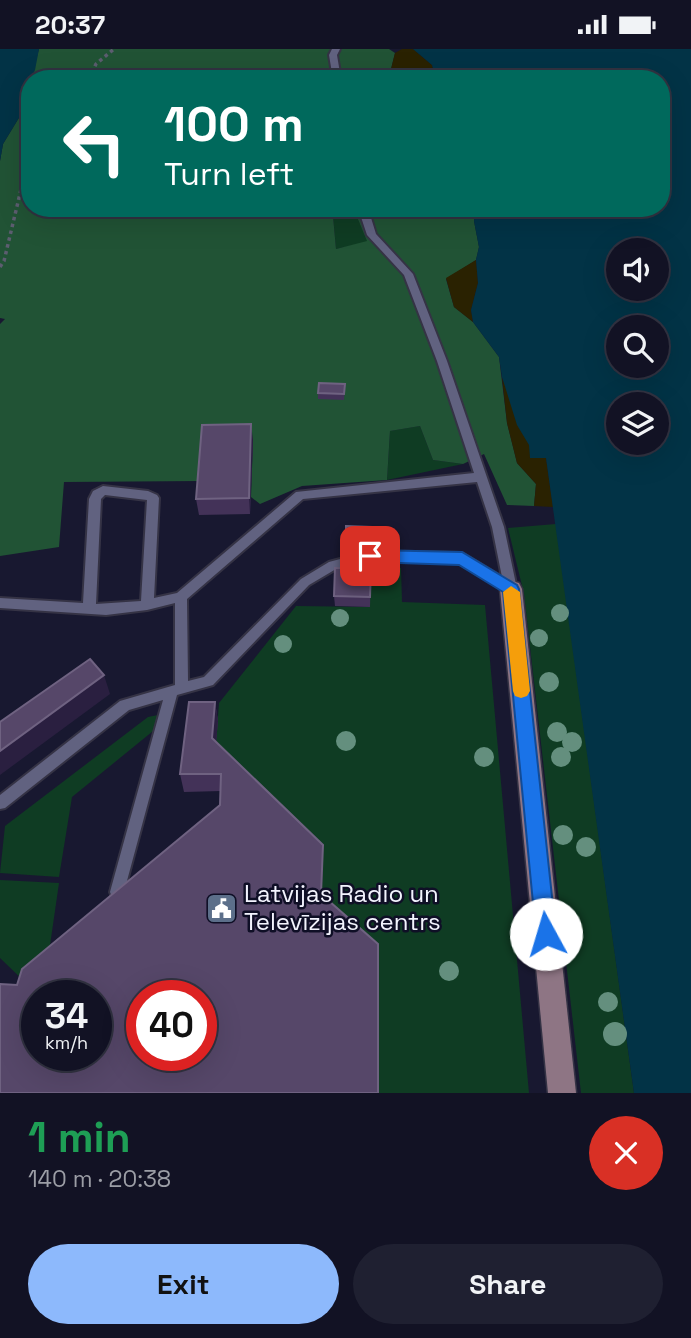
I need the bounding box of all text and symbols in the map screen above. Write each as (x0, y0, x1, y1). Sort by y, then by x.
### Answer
text: 20:37 (35, 8, 105, 42)
text: 100 m (164, 93, 304, 155)
icon: left (49, 98, 140, 189)
text: Turn left (164, 154, 294, 194)
map controls (606, 238, 669, 455)
button: sound (606, 238, 669, 301)
button: search (606, 315, 669, 378)
button: layers (606, 392, 669, 455)
pin (340, 526, 400, 586)
icon: arrive (351, 537, 389, 575)
place label: Latvijas Radio un Televīzijas centrs (244, 878, 441, 937)
public building icon: Latvijas Radio un Televīzijas centrs (204, 891, 238, 925)
position arrow (509, 897, 583, 971)
speed limit sign: 40 (126, 980, 217, 1071)
text: 34 (45, 994, 88, 1038)
text: km/h (45, 1031, 88, 1054)
text: 1 min (28, 1111, 131, 1164)
button: close (589, 1116, 663, 1190)
text: 140 m · 20:38 (28, 1164, 171, 1194)
button: Exit (28, 1244, 339, 1324)
button: Share (353, 1244, 663, 1324)

